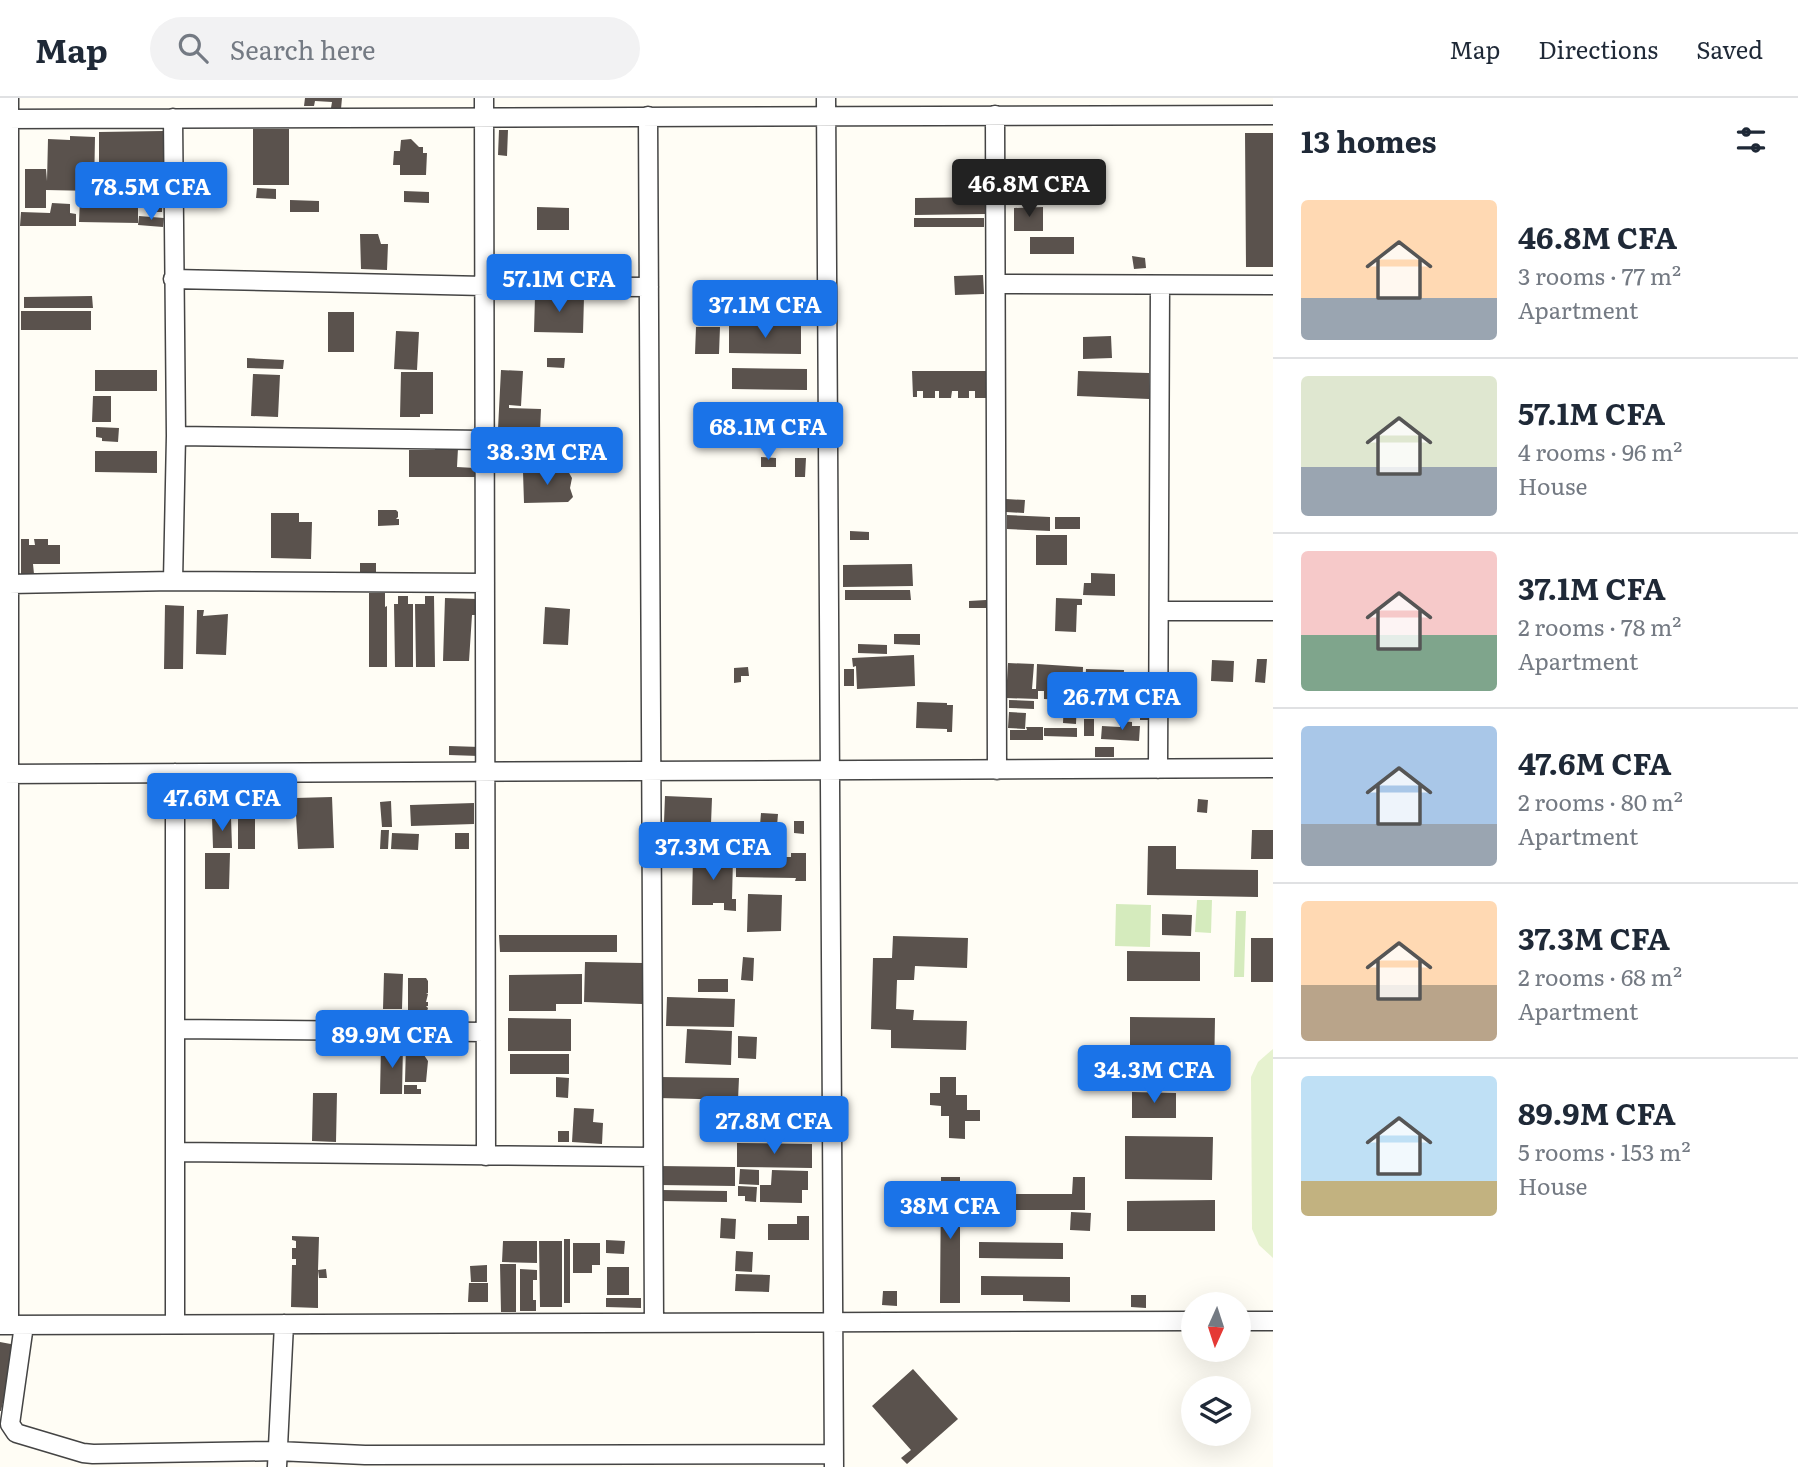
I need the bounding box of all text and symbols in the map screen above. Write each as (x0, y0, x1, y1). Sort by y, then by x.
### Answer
search box (150, 17, 640, 80)
text: Map (35, 24, 108, 73)
icon: search (174, 29, 212, 67)
text: Search here (230, 29, 376, 68)
text: Map (1449, 31, 1500, 66)
text: Directions (1538, 31, 1658, 66)
text: Saved (1696, 31, 1763, 66)
text: 13 homes (1301, 118, 1437, 162)
icon: filters (1732, 121, 1770, 159)
pin: 46.8M CFA (949, 159, 1109, 219)
pin: 78.5M CFA (71, 162, 231, 222)
text: 46.8M CFA (968, 165, 1090, 199)
text: 78.5M CFA (91, 168, 211, 202)
text: 46.8M CFA (1518, 214, 1677, 258)
icon: home (1357, 228, 1441, 312)
pin: 57.1M CFA (479, 254, 639, 314)
text: 3 rooms · 77 m² (1518, 258, 1681, 292)
text: 57.1M CFA (503, 260, 615, 294)
pin: 37.1M CFA (685, 280, 845, 340)
text: 37.1M CFA (708, 286, 822, 320)
text: Apartment (1518, 292, 1638, 326)
text: 57.1M CFA (1518, 390, 1665, 434)
pin: 68.1M CFA (688, 402, 848, 462)
icon: home (1357, 404, 1441, 488)
text: 68.1M CFA (709, 408, 827, 442)
pin: 38.3M CFA (467, 428, 627, 487)
text: 38.3M CFA (487, 433, 607, 467)
text: 4 rooms · 96 m² (1518, 434, 1682, 468)
text: House (1518, 468, 1587, 502)
text: 37.1M CFA (1518, 565, 1666, 609)
icon: home (1357, 579, 1441, 663)
text: 2 rooms · 78 m² (1518, 609, 1681, 643)
text: Apartment (1518, 643, 1638, 677)
pin: 26.7M CFA (1042, 672, 1202, 732)
text: 26.7M CFA (1063, 678, 1181, 712)
text: 47.6M CFA (1518, 740, 1672, 784)
icon: home (1357, 754, 1441, 838)
pin: 47.6M CFA (142, 774, 302, 833)
text: 47.6M CFA (163, 779, 281, 813)
text: 2 rooms · 80 m² (1518, 784, 1683, 818)
text: Apartment (1518, 818, 1638, 852)
pin: 37.3M CFA (633, 822, 793, 882)
text: 37.3M CFA (655, 828, 771, 862)
text: 37.3M CFA (1518, 915, 1670, 959)
icon: home (1357, 929, 1441, 1013)
text: 2 rooms · 68 m² (1518, 959, 1682, 993)
text: Apartment (1518, 993, 1638, 1027)
pin: 89.9M CFA (312, 1010, 472, 1070)
text: 89.9M CFA (332, 1016, 452, 1050)
pin: 34.3M CFA (1074, 1046, 1234, 1105)
text: 34.3M CFA (1094, 1051, 1214, 1085)
text: 89.9M CFA (1518, 1090, 1676, 1134)
pin: 27.8M CFA (694, 1096, 854, 1156)
text: 27.8M CFA (716, 1102, 832, 1136)
icon: home (1357, 1104, 1441, 1188)
text: 5 rooms · 153 m² (1518, 1134, 1691, 1168)
text: House (1518, 1168, 1587, 1202)
pin: 38M CFA (885, 1182, 1015, 1241)
text: 38M CFA (900, 1187, 1000, 1221)
north arrow (1181, 1292, 1251, 1362)
map controls (1181, 1292, 1251, 1446)
button: layers (1181, 1376, 1251, 1446)

